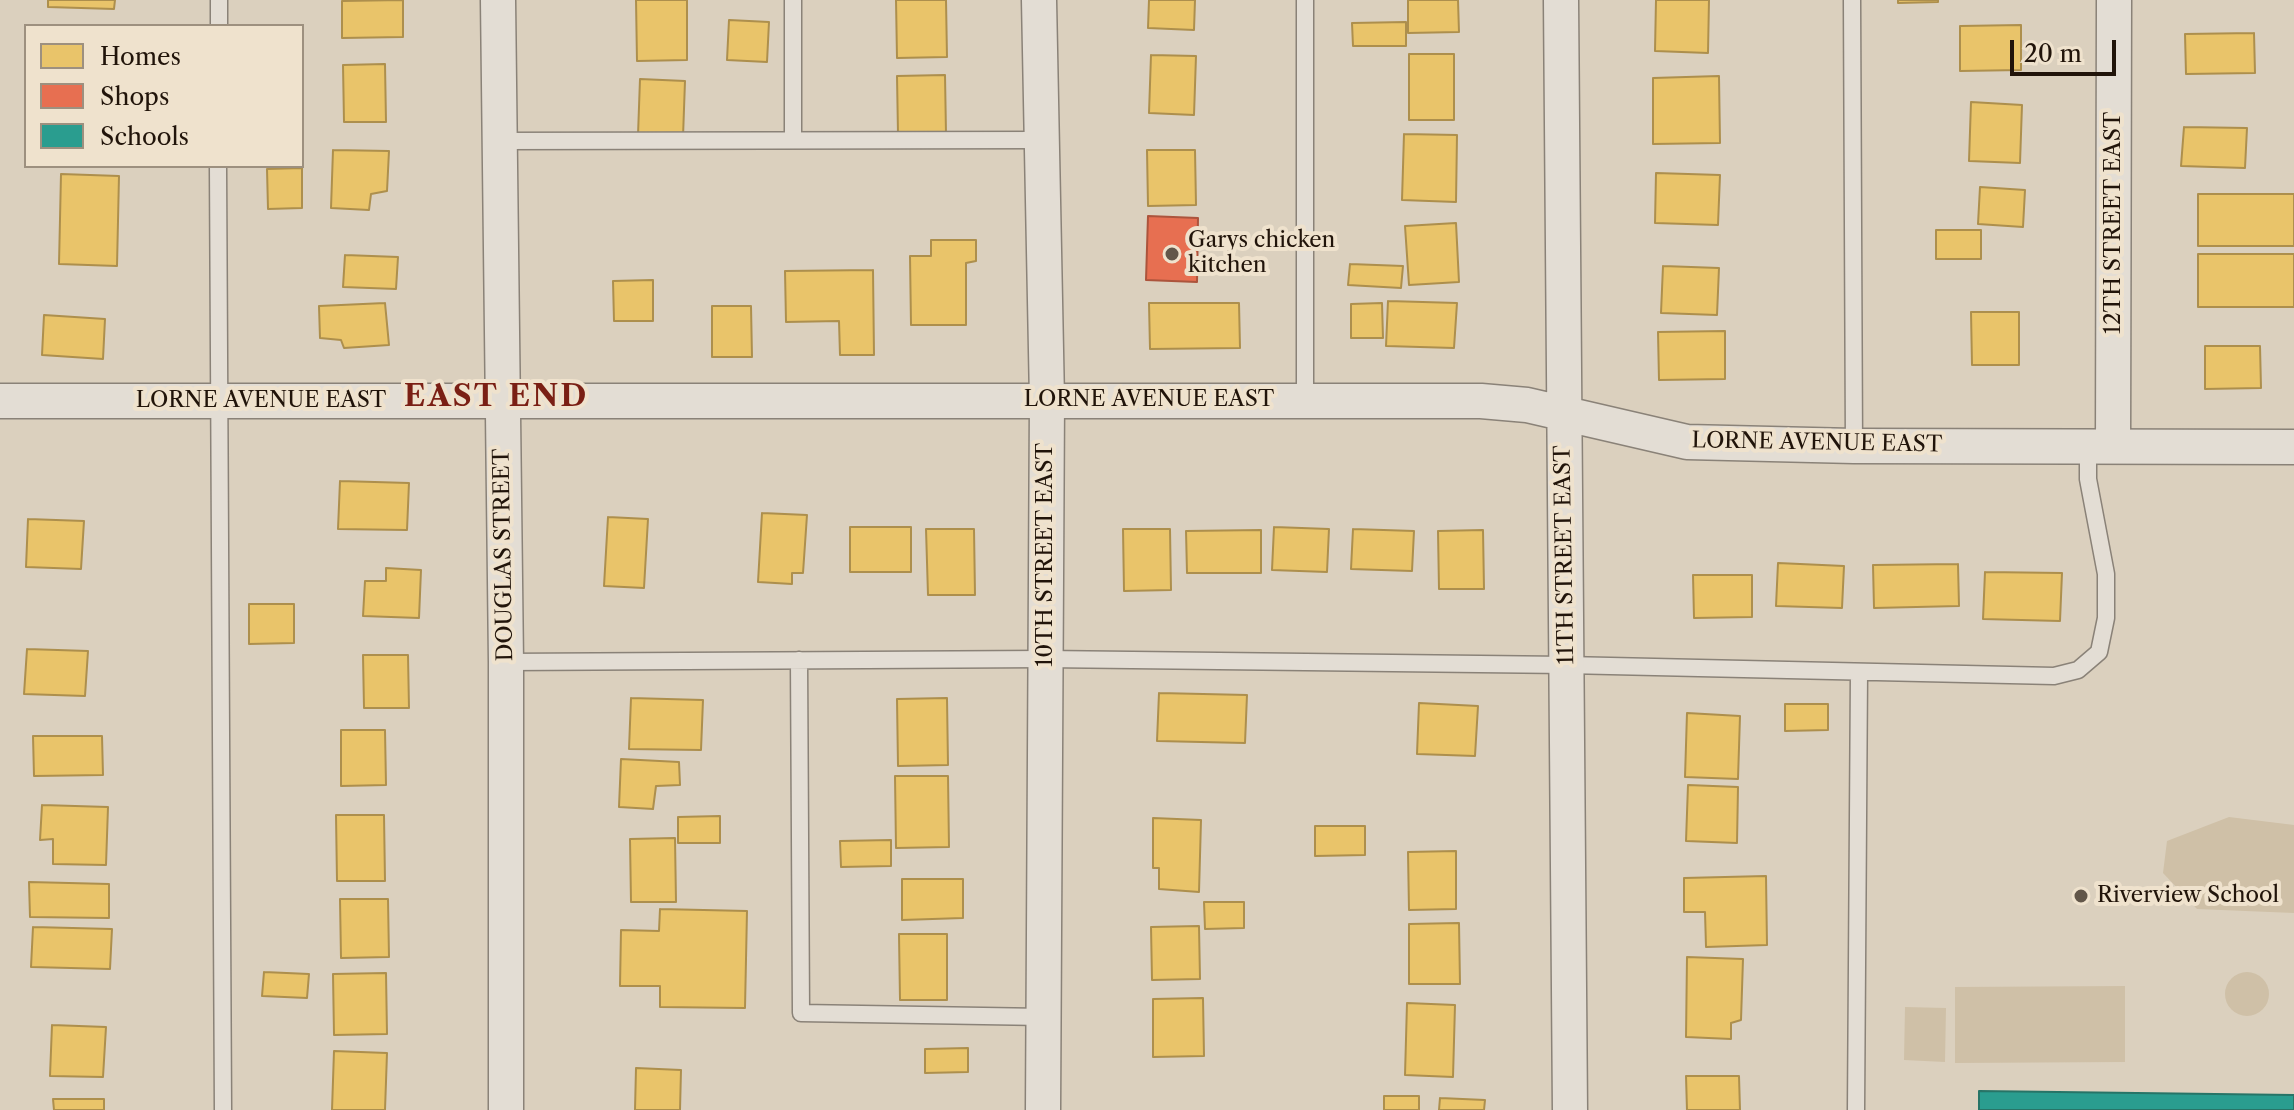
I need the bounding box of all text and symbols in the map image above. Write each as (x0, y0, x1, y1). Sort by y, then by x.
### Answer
legend (24, 24, 304, 168)
scale bar (2014, 24, 2120, 74)
text: 20 m (2024, 39, 2082, 68)
text: Homes (100, 42, 181, 71)
text: Shops (100, 82, 169, 111)
street label: 12TH STREET EAST (2101, 112, 2127, 334)
text: Schools (100, 122, 189, 151)
place label: Garys chicken kitchen (1188, 228, 1335, 280)
marker: Garys chicken kitchen (1163, 245, 1181, 263)
district label: EAST END (404, 379, 588, 415)
street label: LORNE AVENUE EAST (1024, 387, 1274, 413)
street label: LORNE AVENUE EAST (136, 388, 386, 414)
street label: LORNE AVENUE EAST (1691, 428, 1943, 458)
street label: 10TH STREET EAST (1033, 443, 1059, 667)
street label: 11TH STREET EAST (1550, 445, 1580, 665)
street label: DOUGLAS STREET (489, 448, 519, 662)
place label: Riverview School (2097, 883, 2279, 909)
marker: Riverview School (2072, 887, 2090, 905)

